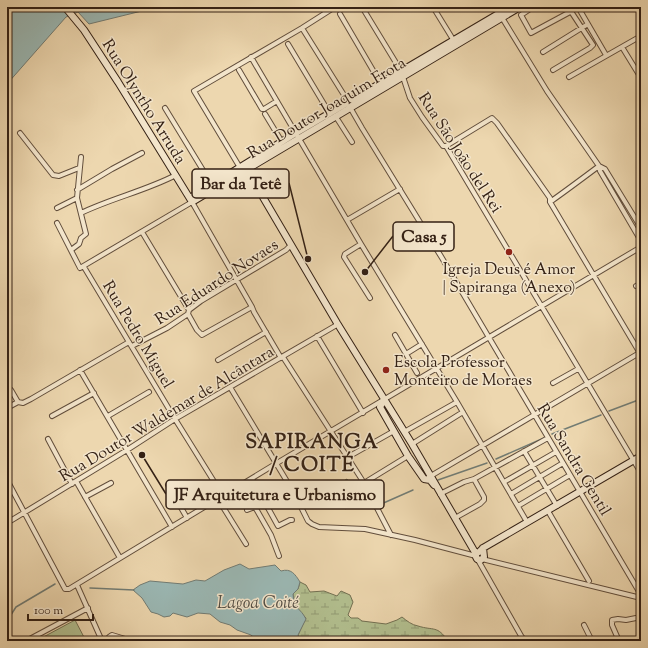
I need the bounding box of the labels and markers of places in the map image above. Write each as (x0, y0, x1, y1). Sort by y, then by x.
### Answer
callout: Bar da Tetê (192, 169, 289, 198)
callout: Casa 5 (393, 222, 454, 251)
marker: Igreja Deus é Amor | Sapiranga (Anexo) (504, 247, 514, 257)
place label: Igreja Deus é Amor | Sapiranga (Anexo) (442, 259, 576, 300)
place label: Escola Professor Monteiro de Moraes (394, 352, 532, 393)
marker: Escola Professor Monteiro de Moraes (381, 365, 391, 375)
callout: JF Arquitetura e Urbanismo (166, 480, 384, 509)

